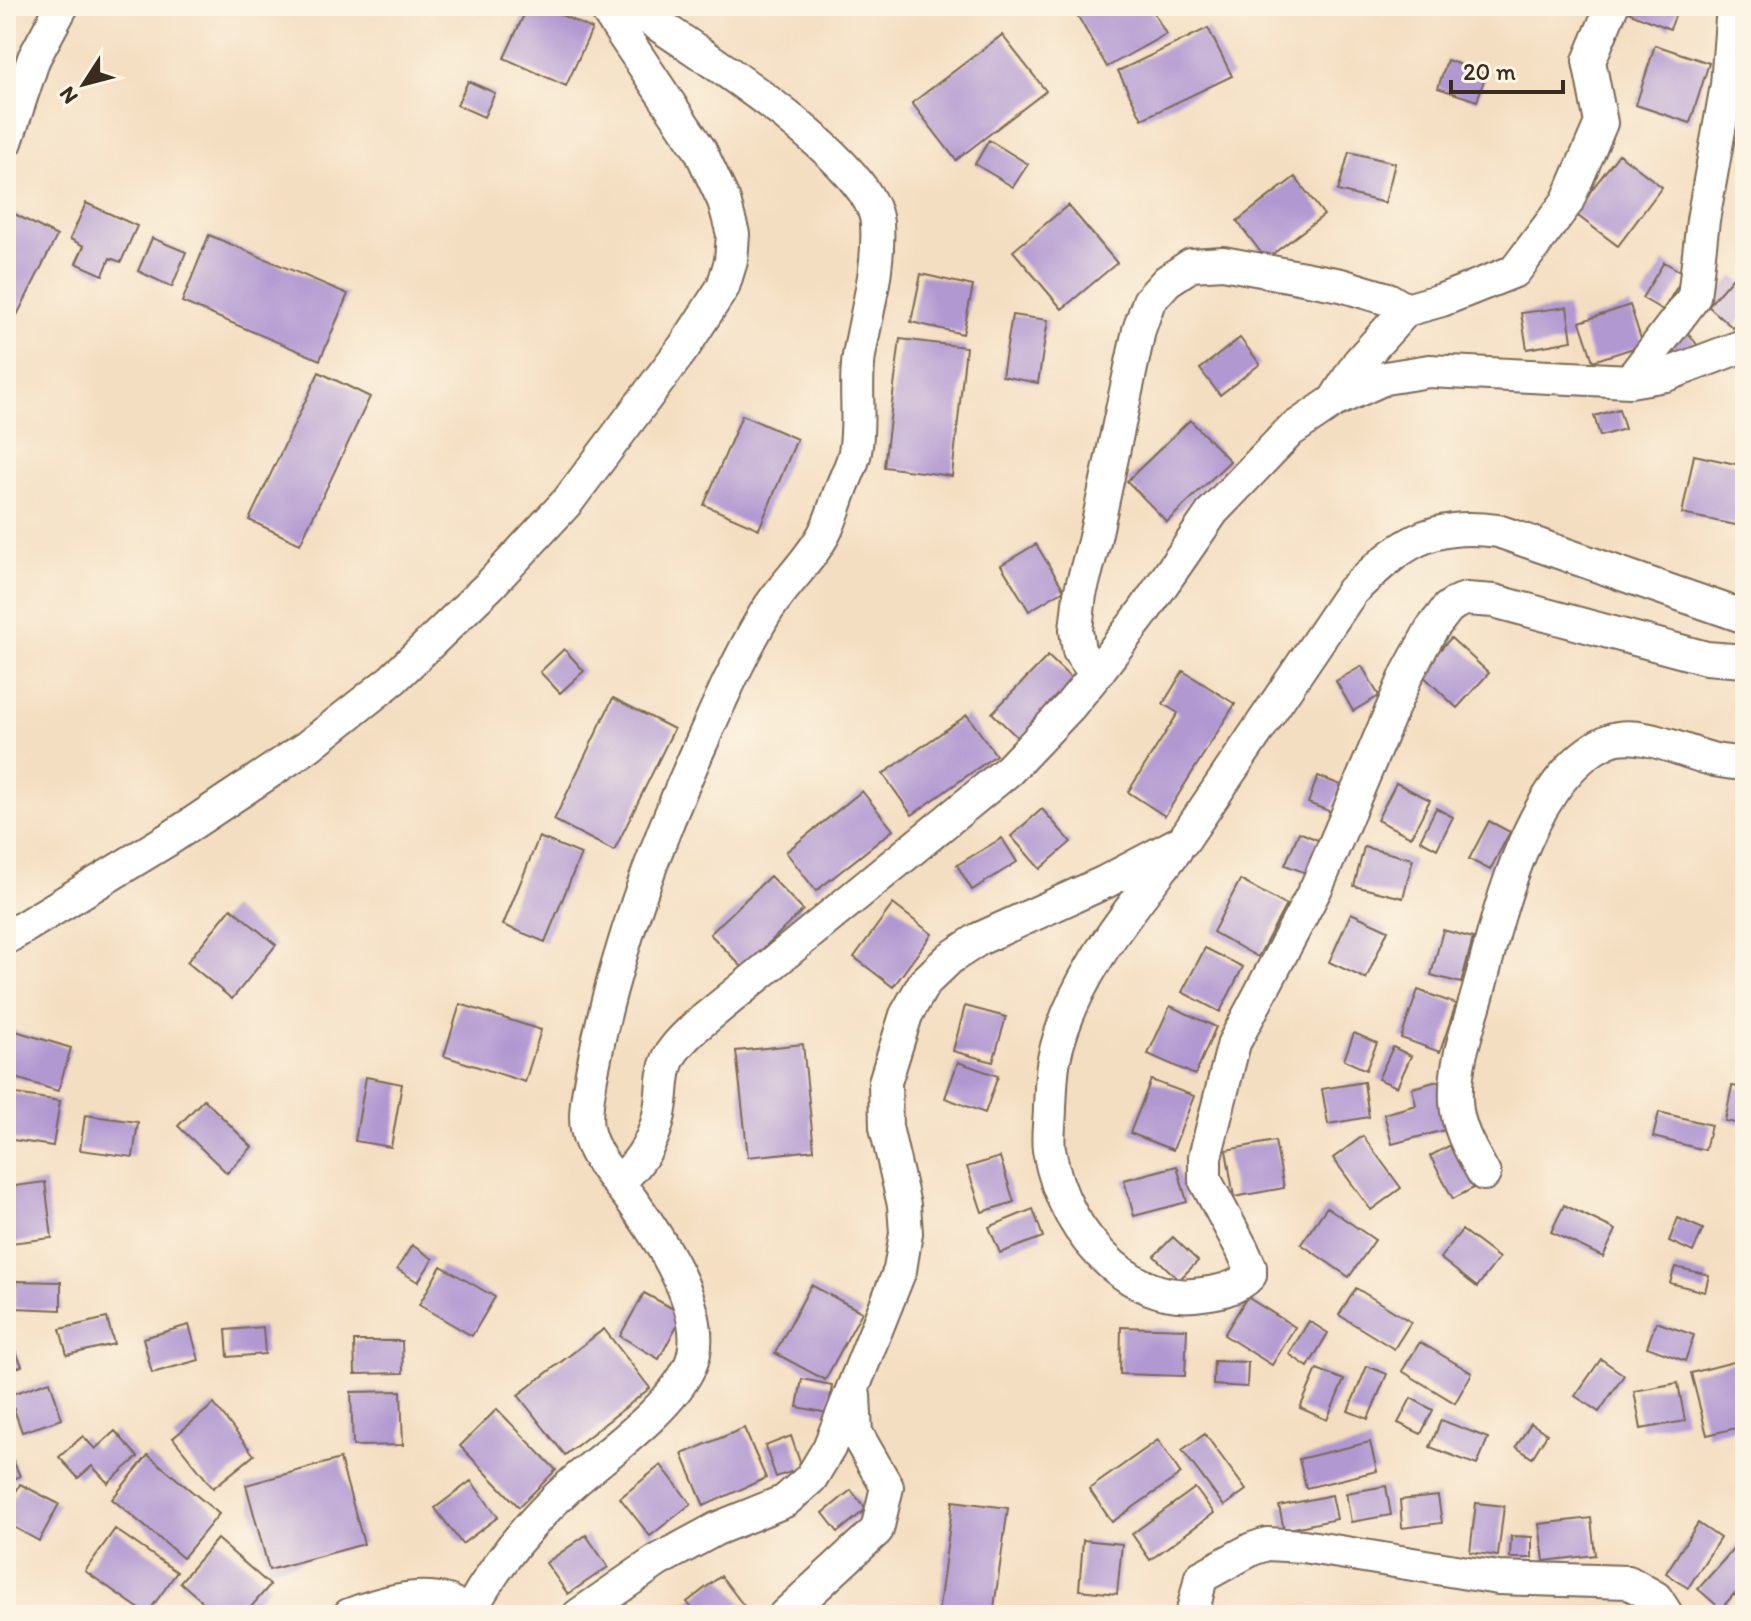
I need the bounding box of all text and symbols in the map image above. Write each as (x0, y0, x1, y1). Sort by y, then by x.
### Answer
north arrow (44, 44, 124, 124)
scale bar (1451, 44, 1563, 94)
text: 20 m (1463, 57, 1516, 86)
text: N (53, 82, 84, 109)

